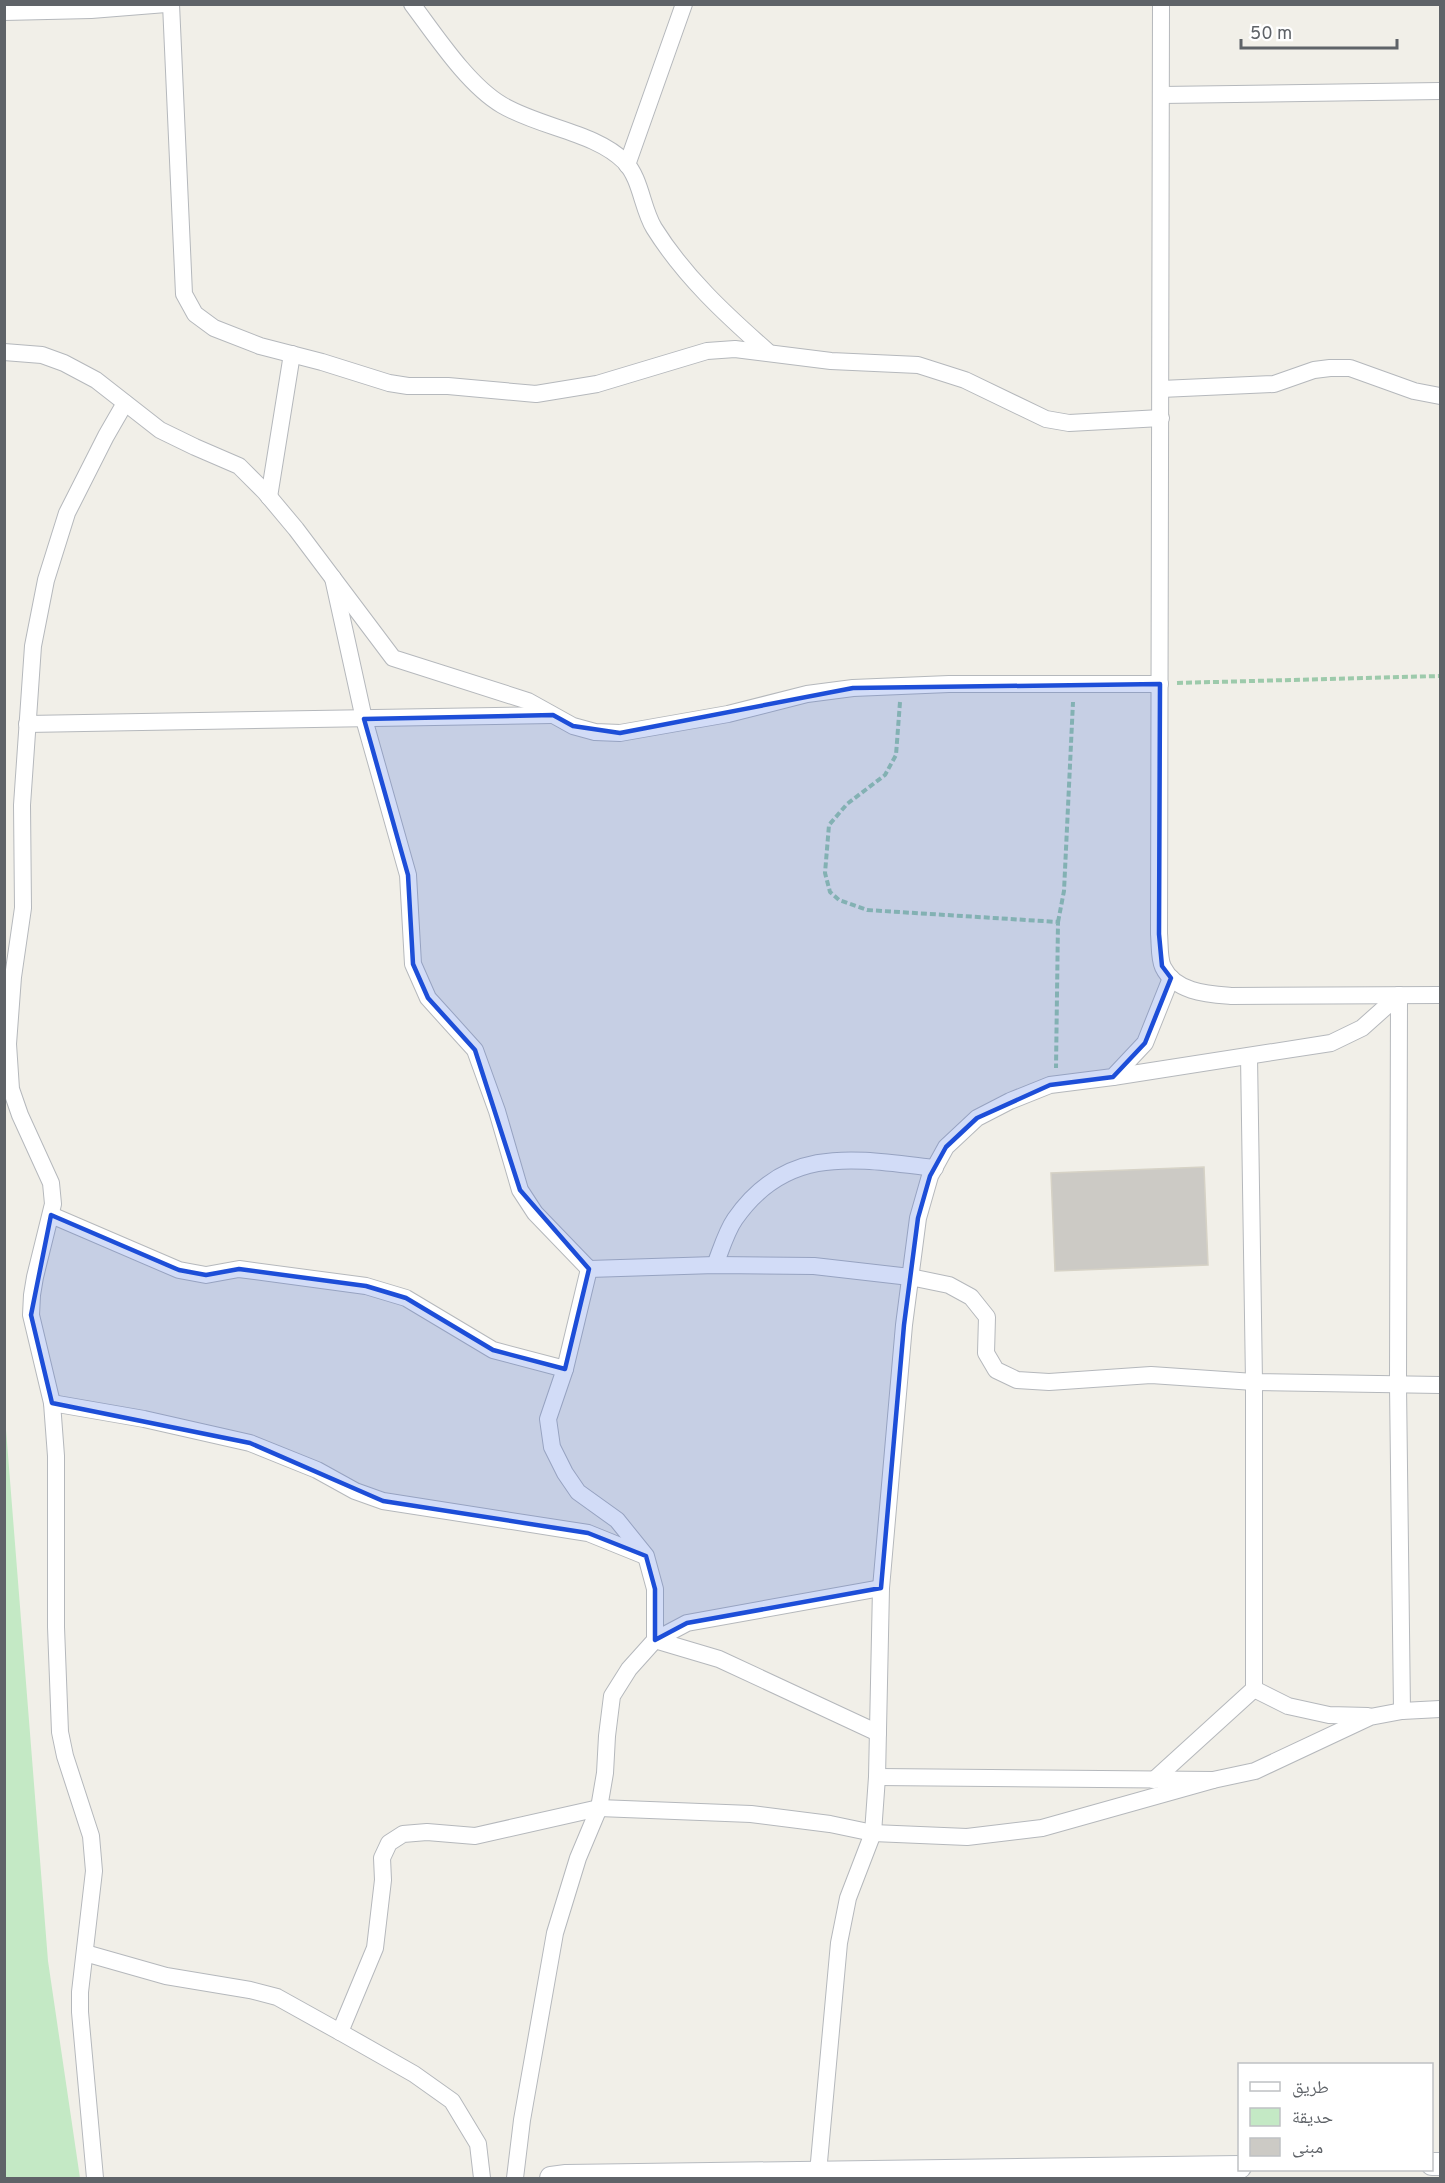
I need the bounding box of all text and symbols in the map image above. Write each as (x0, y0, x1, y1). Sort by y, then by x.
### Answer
scale bar (1241, 12, 1397, 50)
text: 50 m (1250, 23, 1292, 46)
legend (1238, 2063, 1433, 2171)
text: طريق (1292, 2077, 1329, 2100)
text: حديقة (1292, 2107, 1333, 2130)
text: مبنى (1292, 2137, 1323, 2160)

